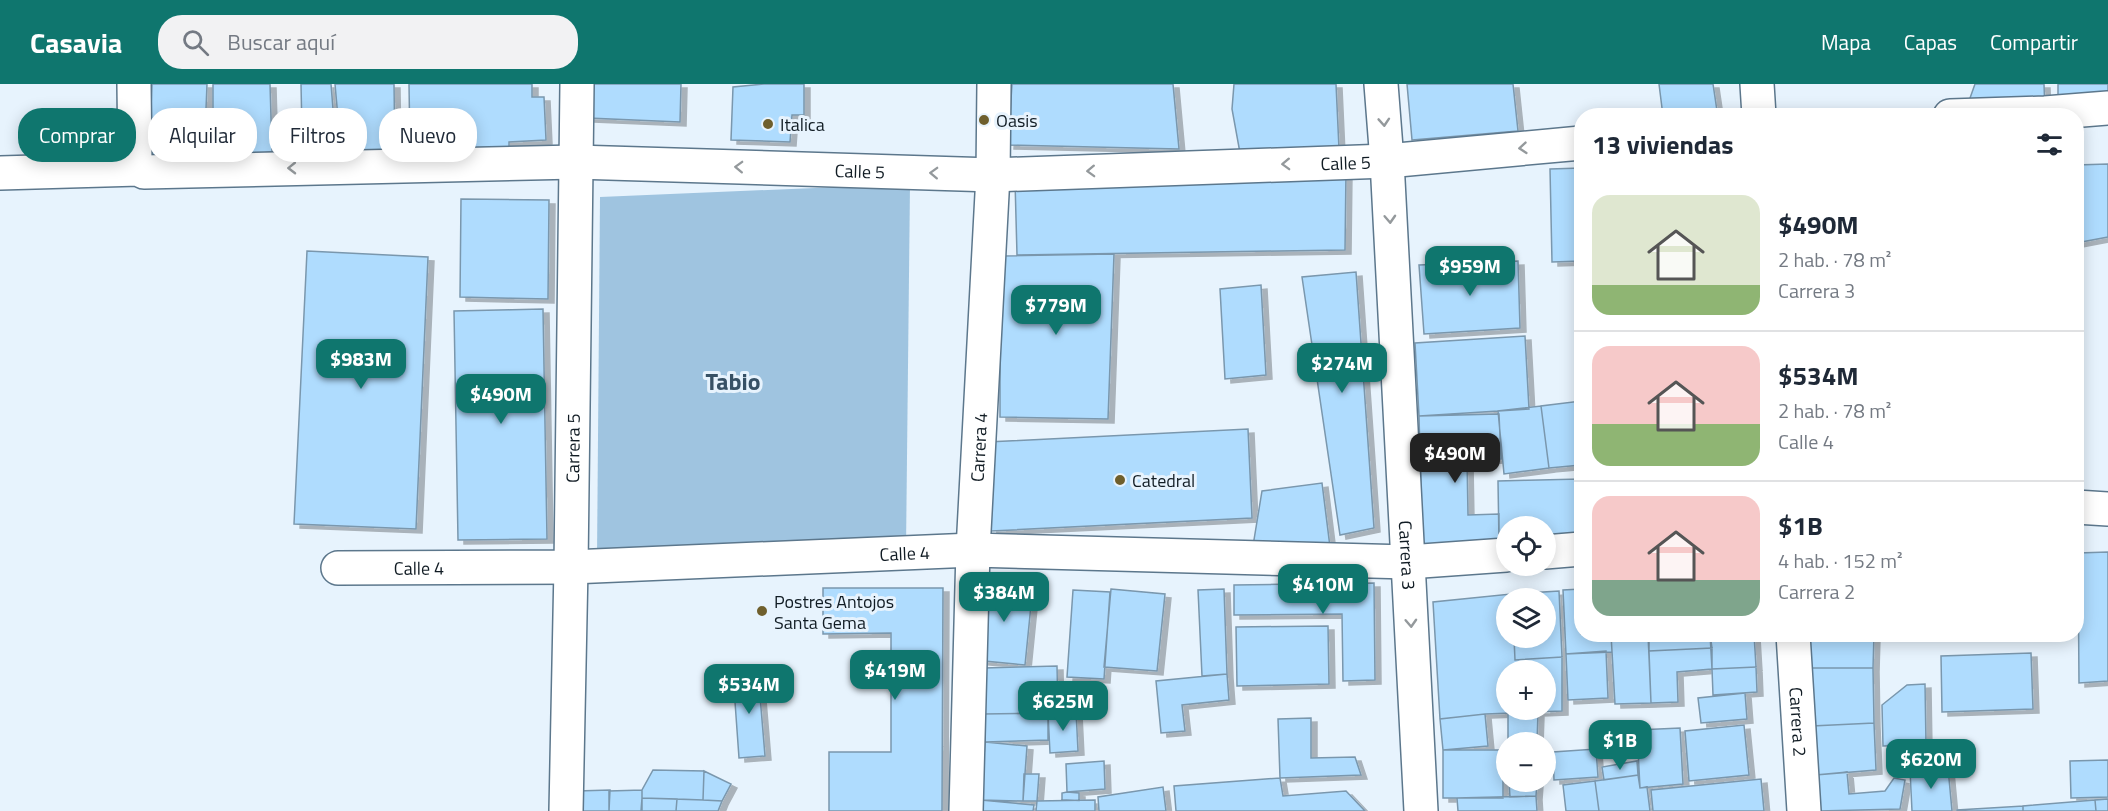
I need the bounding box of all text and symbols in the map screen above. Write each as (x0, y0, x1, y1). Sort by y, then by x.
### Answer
search box (158, 15, 578, 69)
text: Casavia (30, 21, 122, 64)
text: Buscar aquí (227, 25, 335, 59)
icon: search (179, 26, 212, 59)
text: Mapa (1821, 26, 1871, 58)
text: Capas (1904, 26, 1957, 58)
text: Compartir (1990, 26, 2078, 58)
place label: Oasis (996, 107, 1038, 134)
chip: Comprar (18, 108, 136, 162)
chip: Alquilar (148, 108, 257, 162)
chip: Filtros (269, 108, 367, 162)
chip: Nuevo (379, 108, 477, 162)
place label: Italica (780, 111, 825, 138)
marker: Oasis (977, 113, 991, 127)
marker: Italica (761, 117, 775, 131)
one-way arrow (1377, 118, 1390, 127)
text: 13 viviendas (1592, 125, 1734, 164)
icon: filters (2033, 128, 2066, 161)
one-way arrow (1518, 141, 1527, 154)
street label: Calle 5 (1320, 148, 1371, 177)
street label: Calle 5 (834, 157, 885, 185)
one-way arrow (1282, 158, 1291, 171)
one-way arrow (735, 161, 744, 173)
one-way arrow (288, 162, 297, 175)
one-way arrow (1087, 165, 1096, 178)
one-way arrow (930, 167, 939, 180)
text: $490M (1778, 205, 1859, 244)
one-way arrow (1383, 214, 1396, 223)
icon: home (1640, 219, 1712, 291)
text: 2 hab. · 78 m² (1778, 244, 1891, 275)
pin: $959M (1428, 246, 1512, 297)
text: $959M (1439, 250, 1501, 281)
text: Carrera 3 (1778, 275, 1855, 306)
pin: $779M (1014, 285, 1098, 336)
text: $779M (1025, 289, 1087, 320)
pin: $983M (319, 339, 403, 390)
text: $983M (330, 343, 392, 374)
pin: $274M (1300, 343, 1384, 394)
text: $274M (1311, 347, 1373, 378)
text: $534M (1778, 356, 1859, 395)
district label: Tabio (705, 363, 761, 399)
icon: home (1640, 370, 1712, 442)
pin: $490M (459, 374, 543, 425)
text: $490M (470, 378, 532, 409)
text: 2 hab. · 78 m² (1778, 395, 1891, 426)
street label: Carrera 4 (963, 412, 994, 483)
street label: Carrera 5 (559, 413, 586, 483)
text: Calle 4 (1778, 426, 1834, 457)
pin: $490M (1413, 433, 1497, 484)
text: $490M (1424, 437, 1486, 468)
place label: Catedral (1132, 467, 1195, 494)
marker: Catedral (1113, 473, 1127, 487)
text: $1B (1778, 506, 1823, 545)
map controls (1496, 516, 1556, 792)
button: locate (1496, 516, 1556, 576)
street label: Carrera 3 (1392, 520, 1423, 591)
icon: home (1640, 520, 1712, 592)
street label: Calle 4 (879, 538, 930, 567)
text: 4 hab. · 152 m² (1778, 545, 1903, 576)
street label: Calle 4 (394, 554, 444, 581)
pin: $410M (1281, 564, 1365, 615)
text: $410M (1292, 568, 1354, 599)
pin: $384M (962, 572, 1046, 623)
text: $384M (973, 576, 1035, 607)
text: Carrera 2 (1778, 576, 1855, 607)
place label: Postres Antojos Santa Gema (774, 588, 894, 636)
button: layers (1496, 588, 1556, 648)
marker: Postres Antojos Santa Gema (755, 604, 769, 618)
one-way arrow (1405, 619, 1418, 628)
pin: $419M (853, 650, 937, 701)
text: $419M (864, 654, 926, 685)
button: + (1496, 660, 1556, 720)
pin: $534M (707, 664, 791, 715)
text: $534M (718, 668, 780, 699)
pin: $625M (1021, 681, 1105, 732)
text: $625M (1032, 685, 1094, 716)
street label: Carrera 2 (1783, 686, 1814, 757)
pin: $1B (1591, 720, 1649, 771)
text: $1B (1603, 724, 1637, 755)
button: − (1496, 732, 1556, 792)
pin: $620M (1889, 739, 1973, 790)
text: $620M (1900, 743, 1962, 774)

